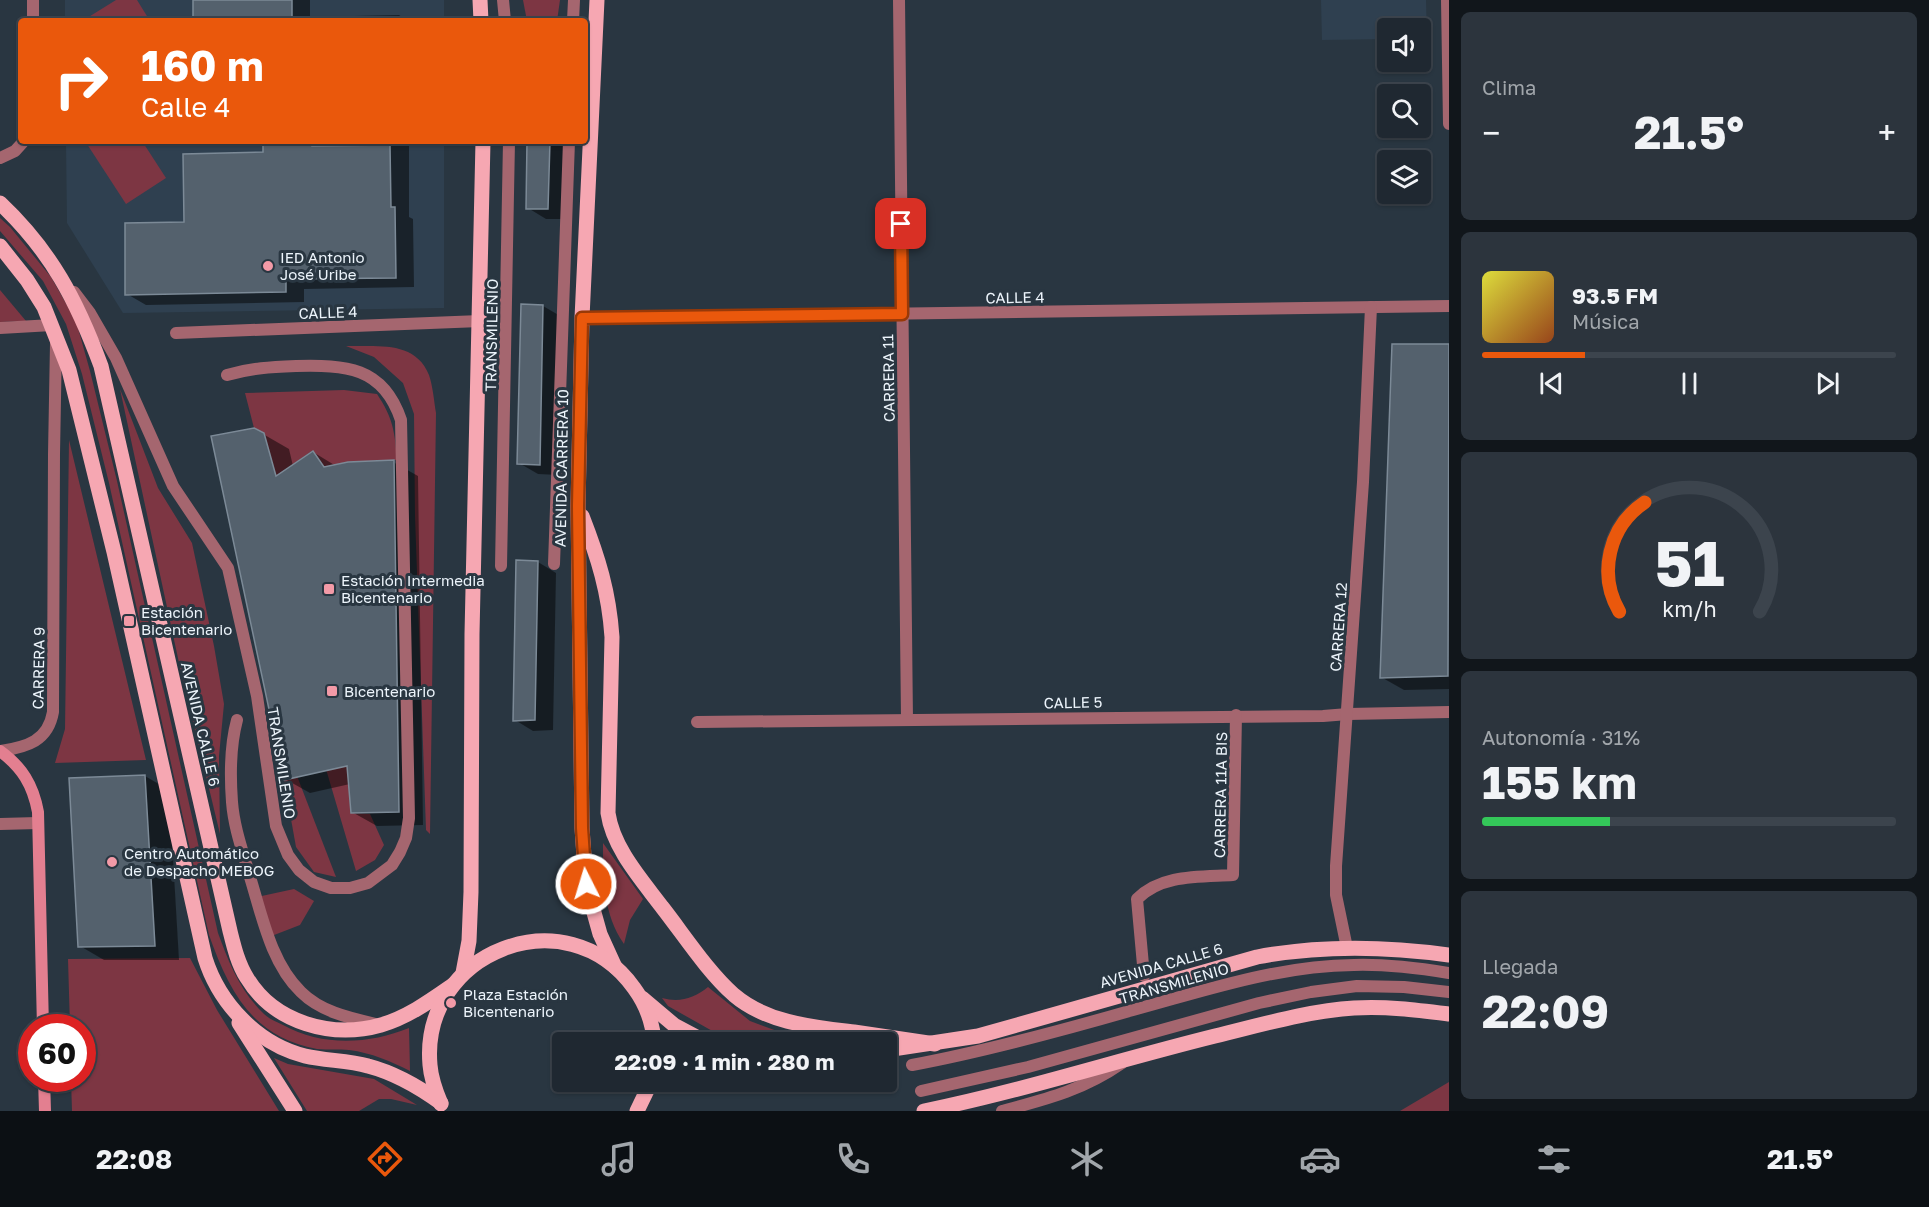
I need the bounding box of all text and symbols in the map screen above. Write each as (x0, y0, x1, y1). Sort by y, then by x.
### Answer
map controls (1377, 18, 1431, 204)
button: sound (1377, 18, 1431, 72)
text: 160 m (141, 40, 264, 90)
icon: right (42, 42, 120, 120)
text: Clima (1482, 75, 1536, 99)
button: search (1377, 84, 1431, 138)
text: Calle 4 (141, 91, 231, 123)
text: 21.5° (1634, 105, 1744, 159)
text: − (1482, 113, 1500, 152)
text: + (1878, 113, 1896, 152)
button: layers (1377, 150, 1431, 204)
pin (875, 198, 926, 249)
icon: arrive (884, 207, 917, 240)
place label: IED Antonio José Uribe (280, 248, 364, 283)
marker: IED Antonio José Uribe (261, 259, 275, 273)
street label: TRANSMILENIO (481, 278, 501, 392)
text: 93.5 FM (1572, 282, 1658, 309)
street label: CALLE 4 (985, 287, 1045, 307)
street label: CALLE 4 (298, 302, 358, 322)
text: Música (1572, 309, 1639, 333)
street label: CARRERA 11 (878, 334, 898, 422)
icon: previous (1535, 367, 1568, 400)
icon: pause (1673, 367, 1706, 400)
icon: next (1811, 367, 1844, 400)
street label: AVENIDA CARRERA 10 (551, 389, 571, 547)
text: 51 (1654, 526, 1724, 601)
place label: Estación Intermedia Bicentenario (341, 571, 485, 606)
marker: Estación Intermedia Bicentenario (322, 582, 336, 596)
street label: CARRERA 12 (1326, 582, 1350, 672)
text: km/h (1662, 597, 1716, 623)
place label: Estación Bicentenario (141, 603, 232, 638)
marker: Estación Bicentenario (122, 614, 136, 628)
street label: CARRERA 9 (28, 627, 48, 709)
street label: AVENIDA CALLE 6 (178, 660, 224, 788)
place label: Bicentenario (344, 682, 435, 700)
marker: Bicentenario (325, 684, 339, 698)
street label: CALLE 5 (1044, 692, 1102, 712)
street label: TRANSMILENIO (264, 706, 300, 820)
text: Autonomía · 31% (1482, 725, 1640, 749)
street label: CARRERA 11A BIS (1210, 732, 1230, 858)
text: 155 km (1482, 755, 1637, 809)
place label: Centro Automático de Despacho MEBOG (124, 844, 274, 879)
position arrow (554, 852, 618, 916)
marker: Centro Automático de Despacho MEBOG (105, 855, 119, 869)
street label: AVENIDA CALLE 6 (1097, 939, 1225, 991)
text: Llegada (1482, 954, 1558, 978)
street label: TRANSMILENIO (1117, 959, 1231, 1007)
text: 22:09 (1482, 984, 1609, 1038)
place label: Plaza Estación Bicentenario (463, 985, 568, 1020)
marker: Plaza Estación Bicentenario (444, 996, 458, 1010)
speed limit sign: 60 (18, 1014, 96, 1092)
text: 22:09 · 1 min · 280 m (614, 1048, 835, 1075)
icon: directions (364, 1138, 406, 1180)
icon: music (598, 1138, 640, 1180)
icon: phone (832, 1138, 874, 1180)
icon: climate (1066, 1138, 1108, 1180)
icon: car (1299, 1138, 1341, 1180)
icon: filters (1533, 1138, 1575, 1180)
text: 22:08 (96, 1143, 172, 1175)
text: 21.5° (1767, 1143, 1833, 1175)

